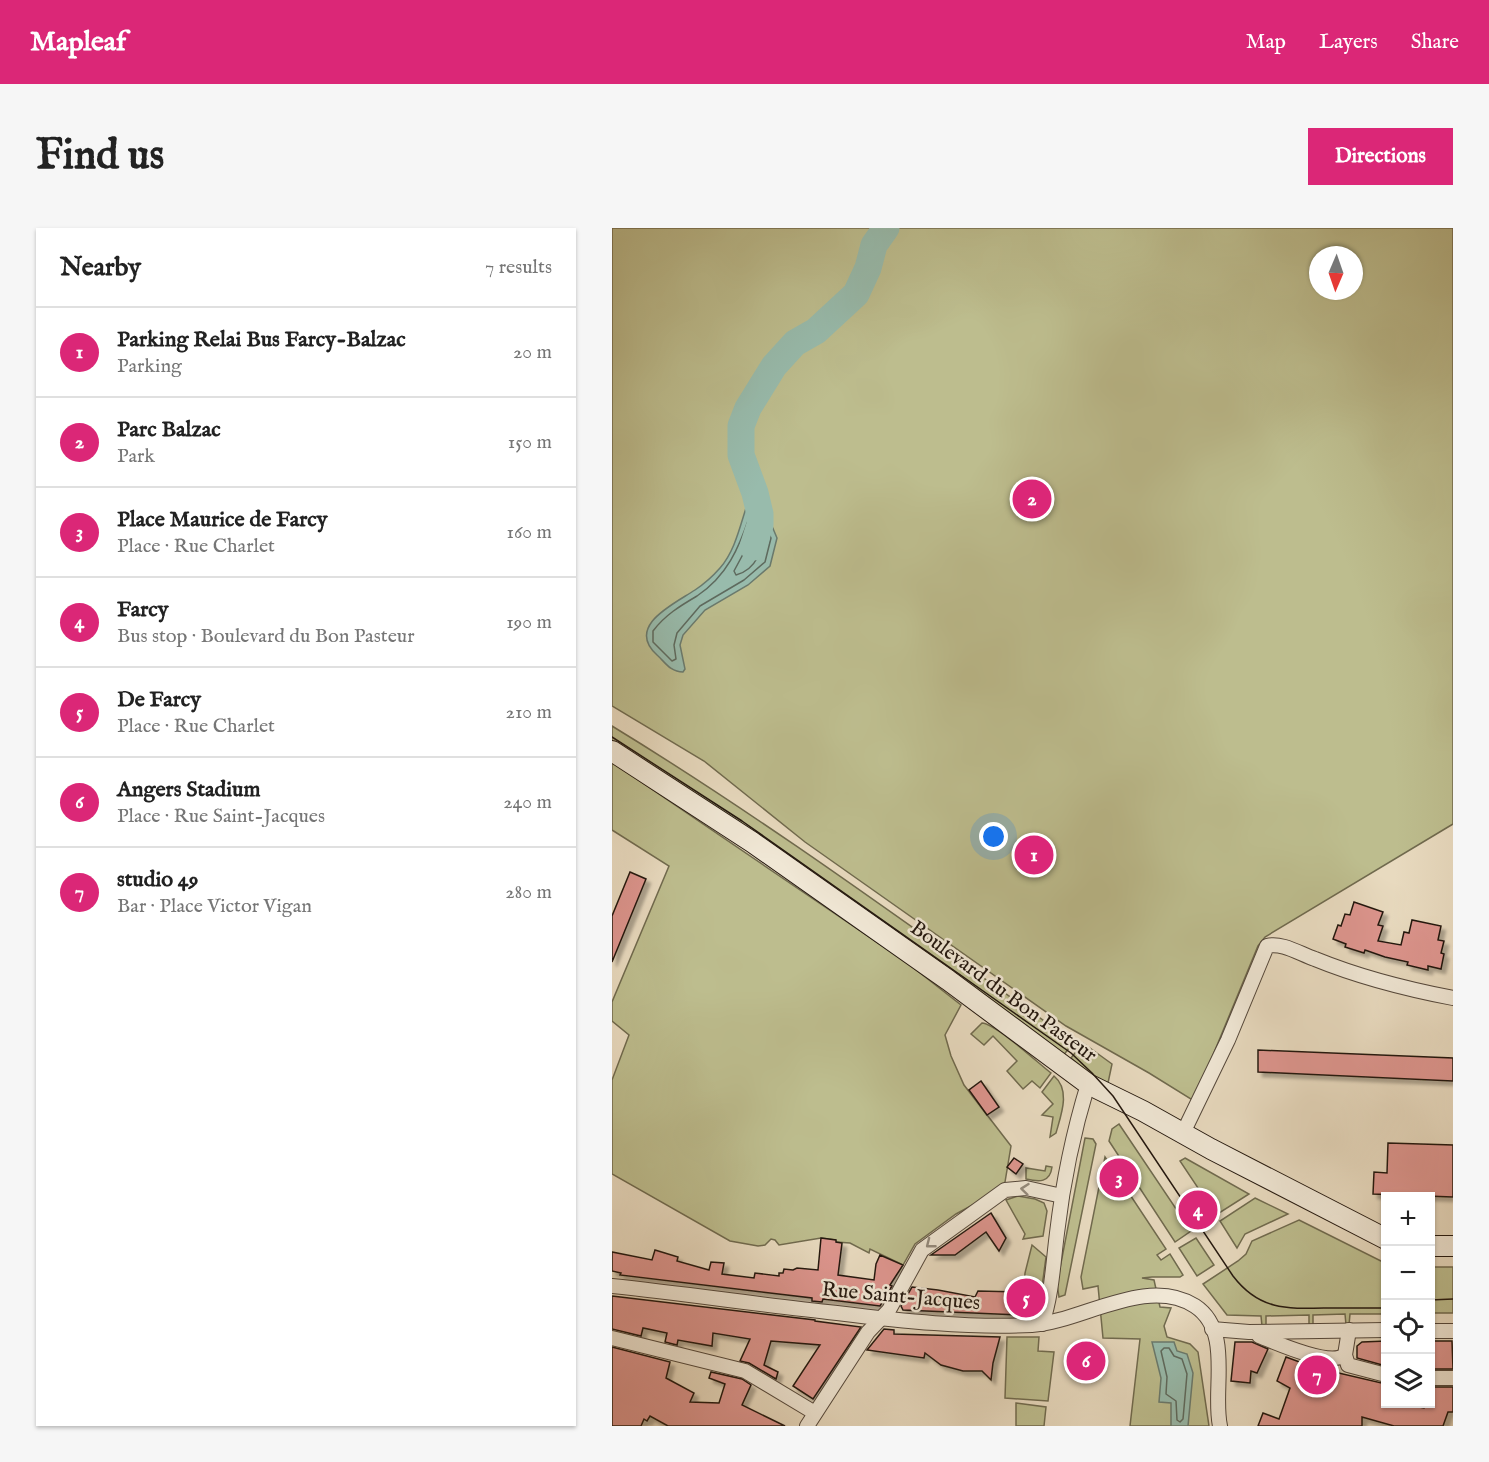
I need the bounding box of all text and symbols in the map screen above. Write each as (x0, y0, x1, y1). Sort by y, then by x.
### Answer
text: Mapleaf (30, 25, 126, 60)
text: Map (1246, 29, 1286, 56)
text: Layers (1319, 29, 1378, 56)
text: Share (1411, 29, 1459, 56)
button: Directions (1308, 128, 1453, 185)
text: Find us (36, 130, 164, 183)
north arrow (1309, 246, 1363, 300)
text: Nearby (60, 251, 141, 284)
text: 7 results (485, 255, 552, 280)
text: Parking Relai Bus Farcy-Balzac (117, 326, 406, 354)
text: 1 (76, 340, 83, 365)
text: 20 m (513, 340, 552, 365)
text: Parking (117, 354, 182, 379)
text: Parc Balzac (117, 416, 221, 444)
text: 2 (75, 430, 84, 455)
text: 150 m (508, 430, 552, 455)
text: Park (117, 444, 155, 469)
pin: 2 (1012, 476, 1052, 522)
text: Place Maurice de Farcy (117, 506, 328, 534)
text: 3 (76, 520, 83, 545)
text: 160 m (506, 520, 552, 545)
text: Place · Rue Charlet (117, 534, 275, 559)
text: Farcy (117, 596, 169, 624)
text: 4 (75, 610, 84, 635)
text: 190 m (506, 610, 552, 635)
text: Bus stop · Boulevard du Bon Pasteur (117, 624, 415, 649)
text: De Farcy (117, 686, 201, 714)
text: 5 (76, 700, 83, 725)
text: 210 m (506, 700, 552, 725)
text: Place · Rue Charlet (117, 714, 275, 739)
text: Angers Stadium (117, 776, 260, 804)
text: 6 (75, 790, 84, 815)
text: 240 m (503, 790, 552, 815)
text: Place · Rue Saint-Jacques (117, 804, 325, 829)
your location (979, 822, 1008, 851)
pin: 1 (1014, 832, 1054, 878)
text: studio 49 (117, 866, 198, 894)
text: 7 (75, 880, 84, 905)
text: 280 m (505, 880, 552, 905)
text: Bar · Place Victor Vigan (117, 894, 312, 919)
street label: Boulevard du Bon Pasteur (904, 915, 1102, 1069)
pin: 3 (1100, 1156, 1138, 1200)
one-way arrow (1020, 1183, 1030, 1196)
pin: 4 (1178, 1188, 1218, 1232)
map controls (1381, 1192, 1435, 1408)
button: + (1381, 1192, 1435, 1246)
one-way arrow (926, 1237, 937, 1248)
button: − (1381, 1246, 1435, 1300)
pin: 5 (1006, 1276, 1046, 1320)
street label: Rue Saint-Jacques (821, 1277, 981, 1317)
button: locate (1381, 1300, 1435, 1354)
pin: 6 (1066, 1338, 1106, 1384)
pin: 7 (1298, 1352, 1336, 1398)
button: layers (1381, 1354, 1435, 1408)

